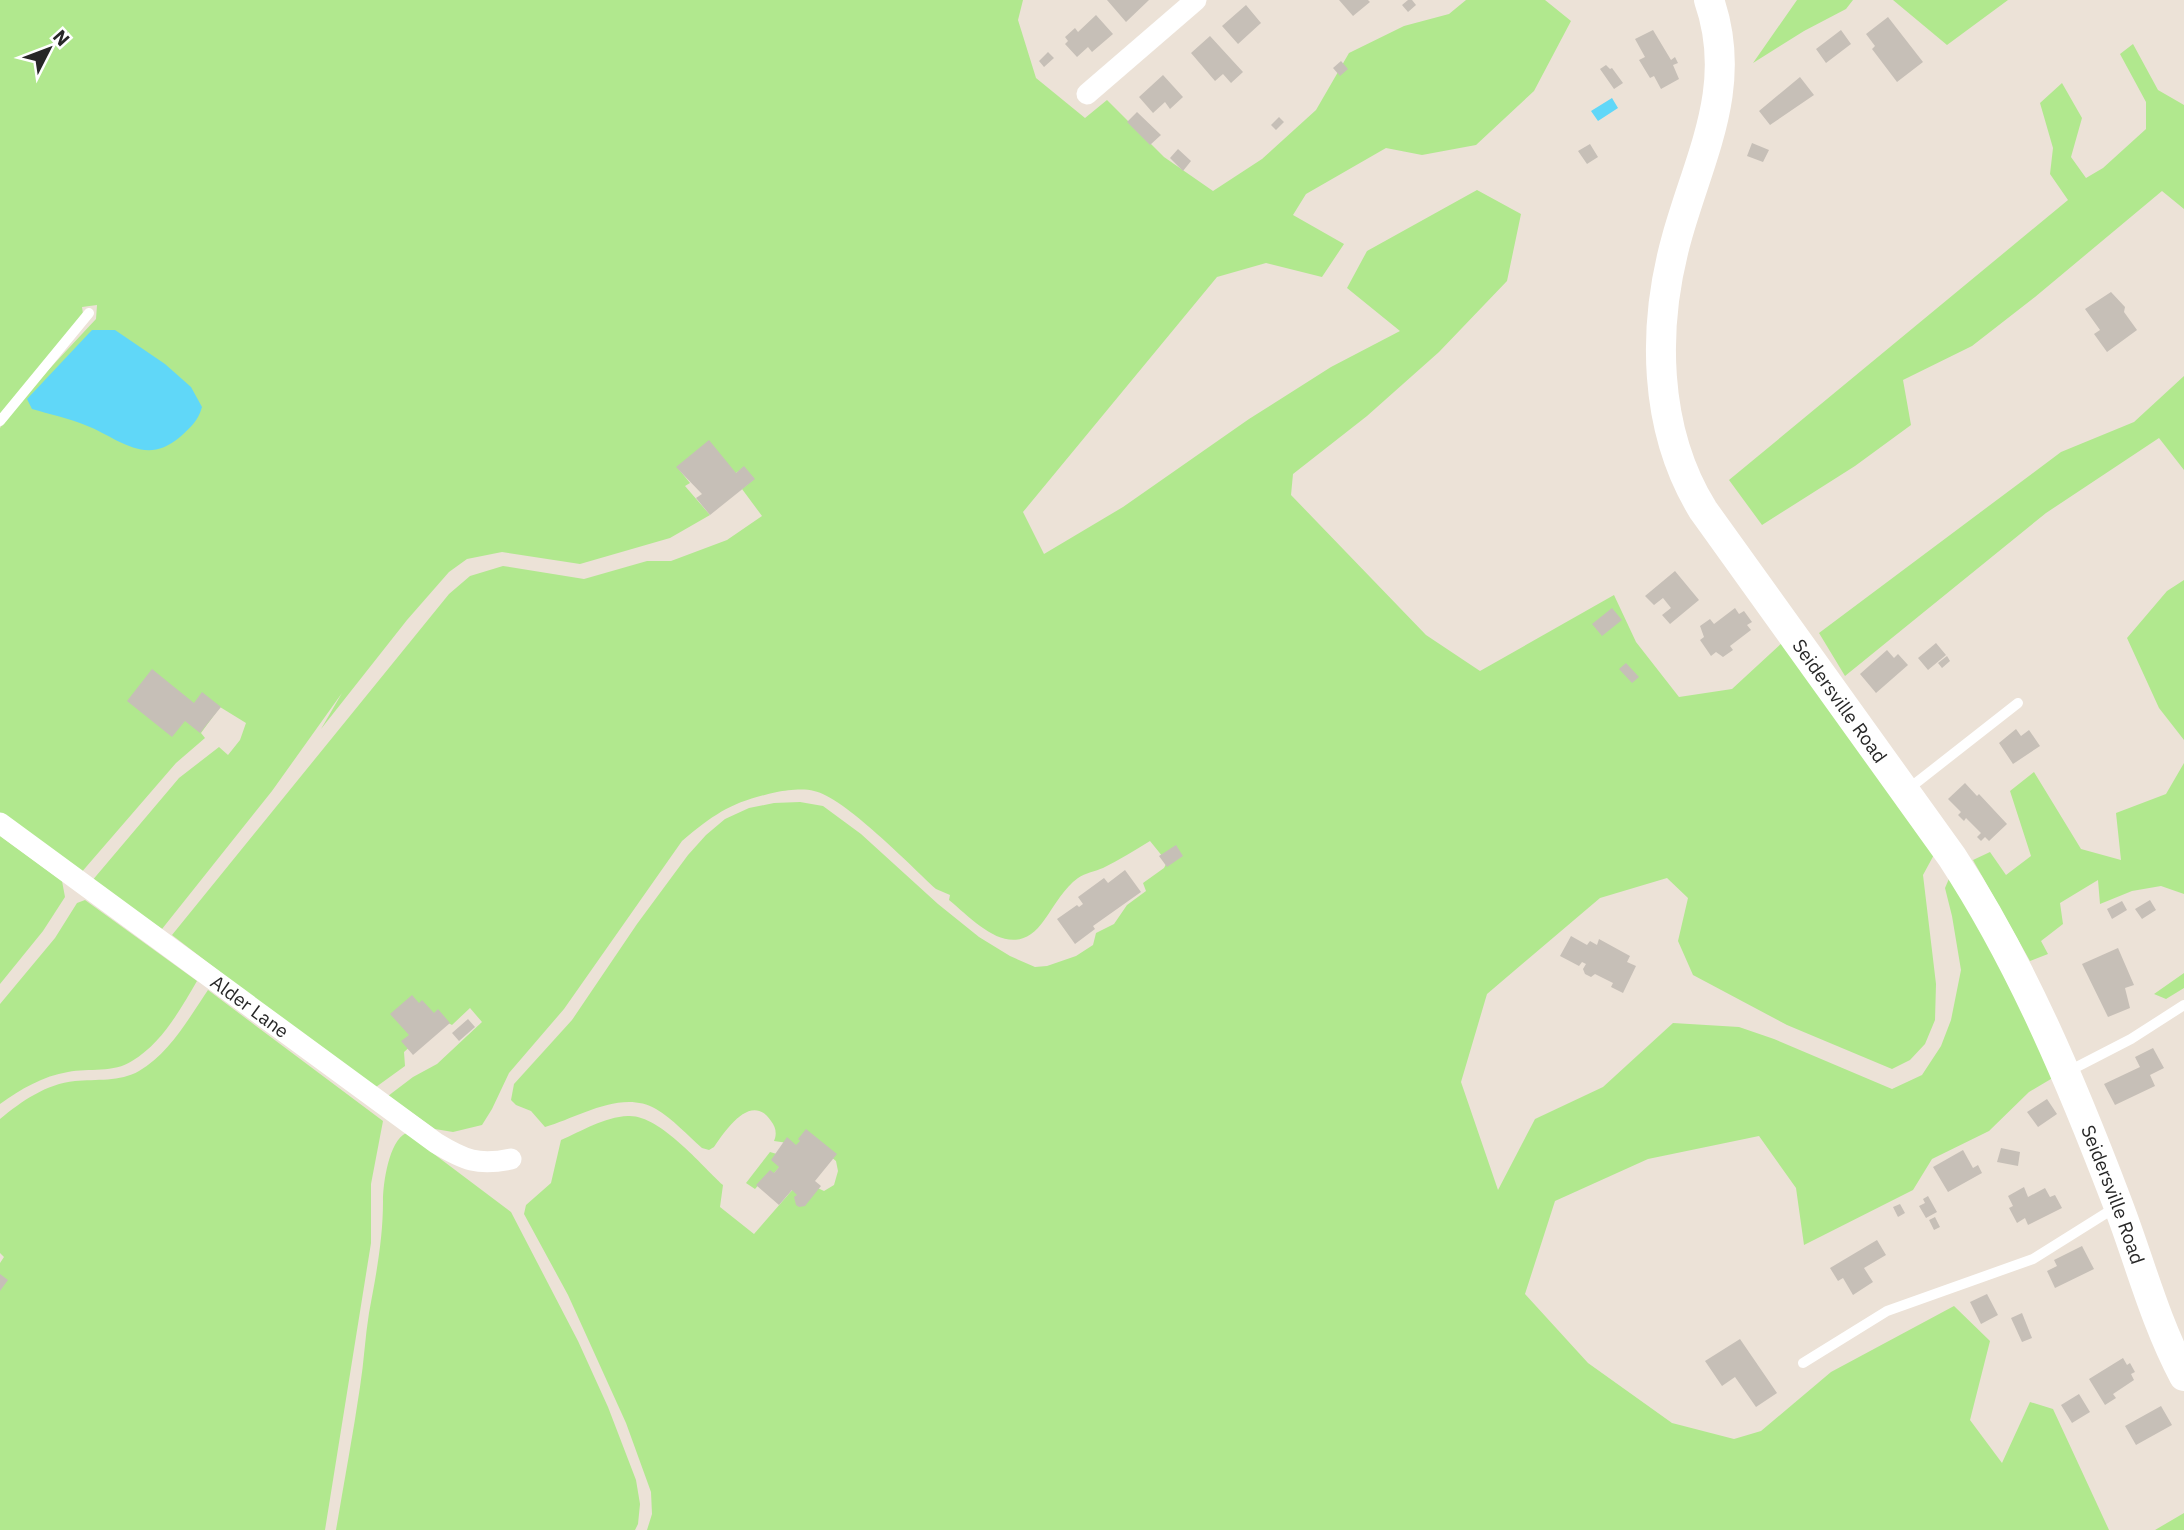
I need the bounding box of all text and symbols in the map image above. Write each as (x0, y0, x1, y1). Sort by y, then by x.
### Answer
north arrow (14, 14, 84, 84)
text: N (48, 24, 75, 51)
street label: Seidersville Road (1787, 634, 1892, 767)
street label: Alder Lane (206, 970, 294, 1043)
street label: Seidersville Road (2076, 1121, 2150, 1267)

